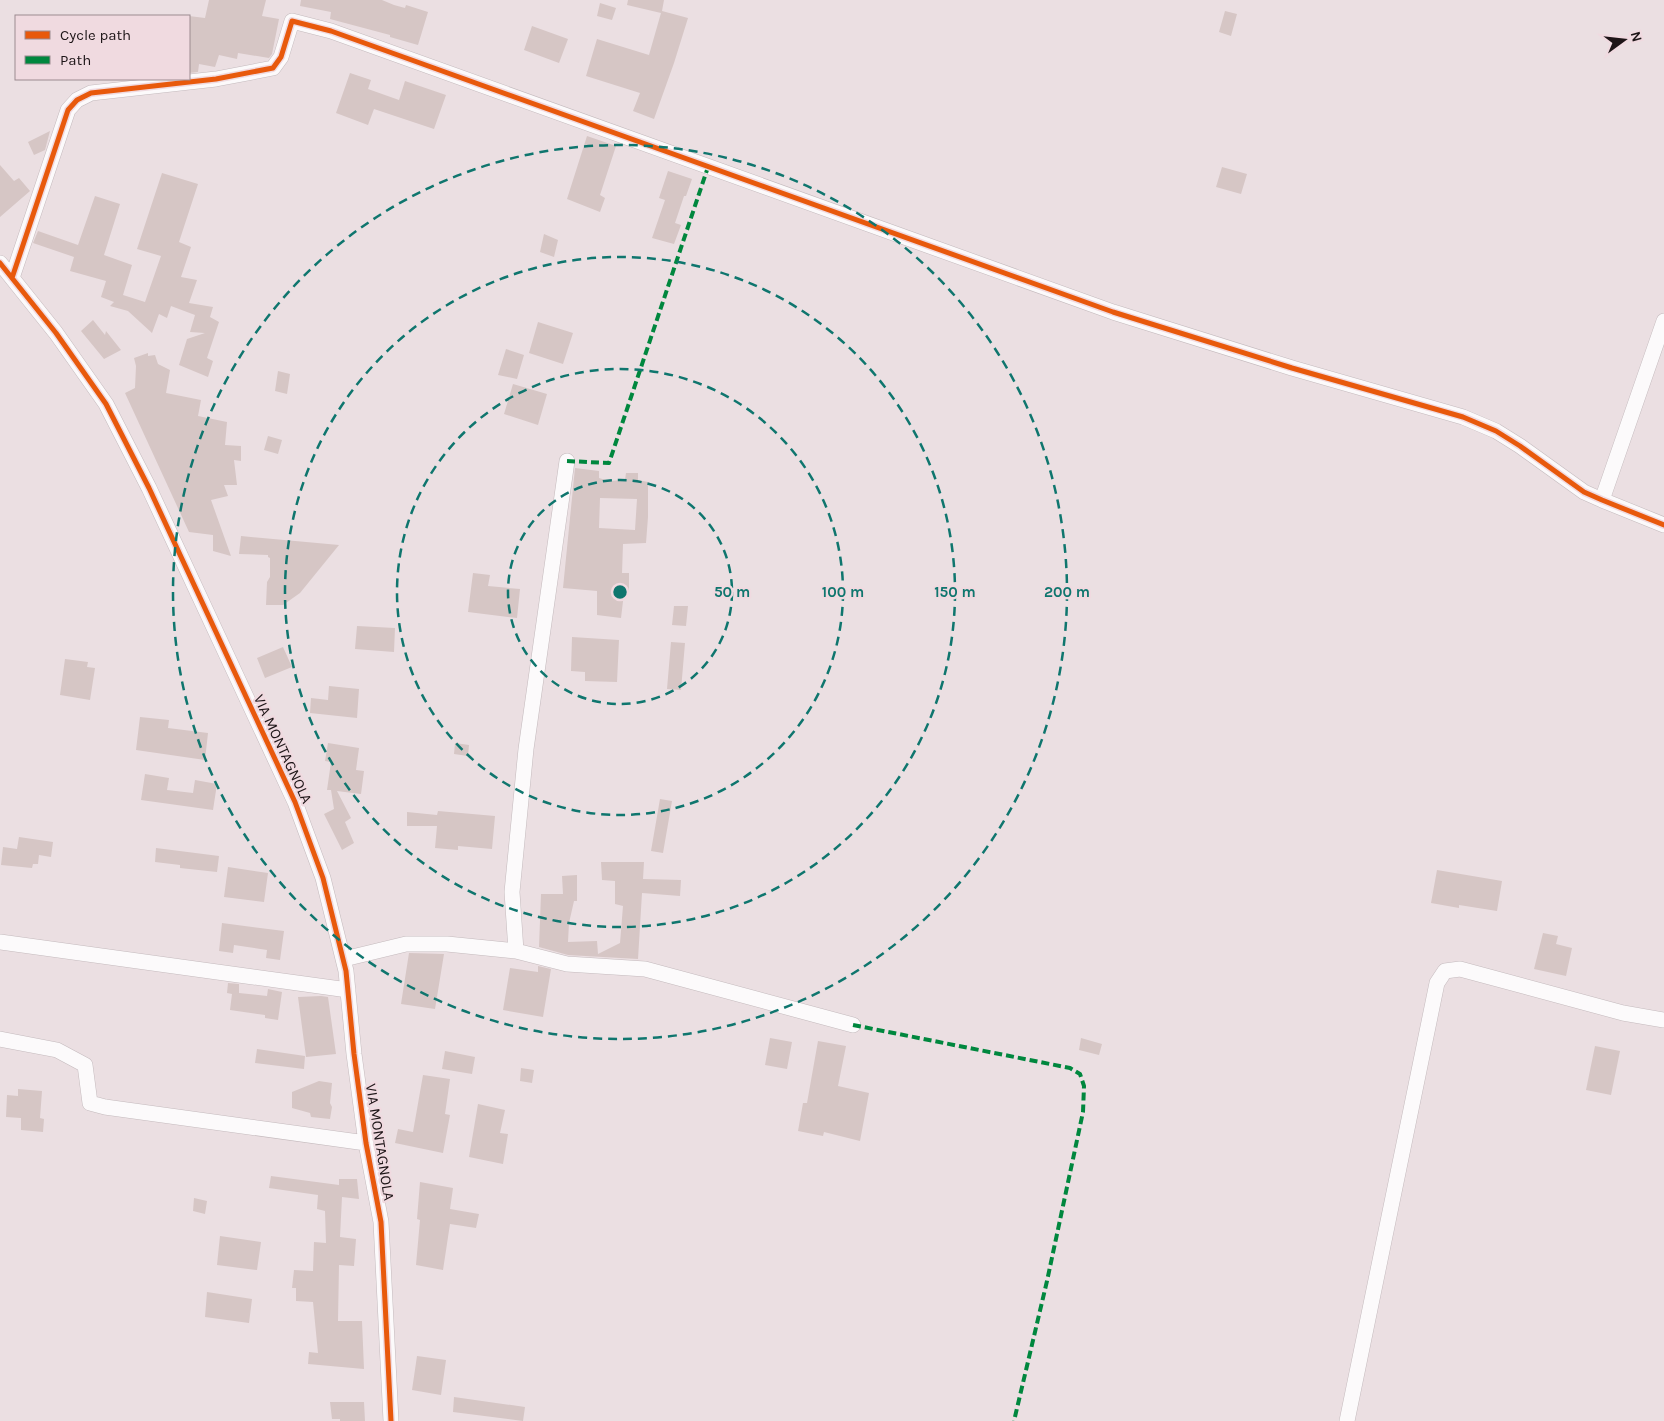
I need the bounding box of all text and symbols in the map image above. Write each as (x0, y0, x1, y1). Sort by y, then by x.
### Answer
legend (15, 15, 190, 80)
north arrow (1599, 15, 1649, 65)
text: Cycle path (60, 26, 131, 44)
text: N (1627, 30, 1646, 44)
text: Path (60, 51, 91, 69)
centre of rings (611, 583, 629, 601)
text: 50 m (714, 583, 750, 601)
text: 100 m (822, 583, 864, 601)
text: 150 m (934, 583, 976, 601)
text: 200 m (1044, 583, 1090, 601)
street label: VIA MONTAGNOLA (250, 692, 316, 807)
street label: VIA MONTAGNOLA (362, 1082, 398, 1202)

